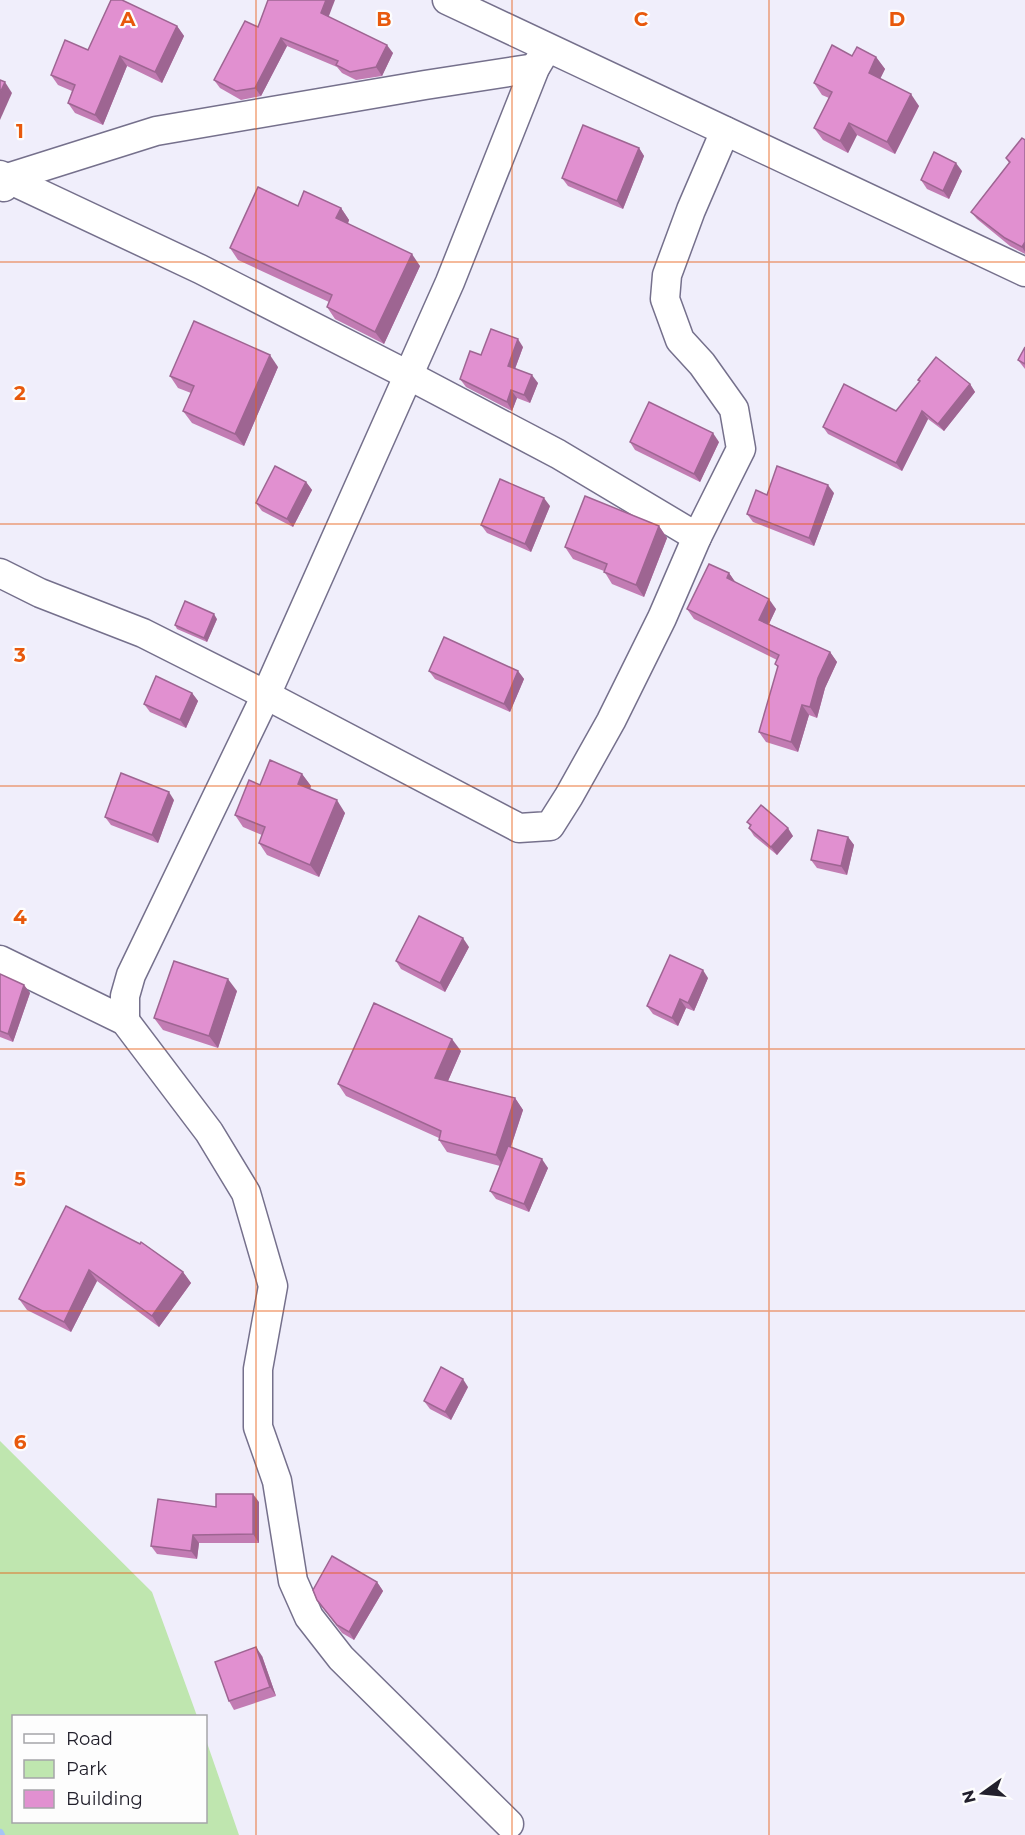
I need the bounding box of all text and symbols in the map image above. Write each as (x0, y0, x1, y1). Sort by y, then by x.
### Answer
text: A (119, 7, 136, 31)
text: B (376, 7, 392, 31)
text: C (634, 7, 649, 31)
text: D (889, 7, 905, 31)
text: 1 (16, 119, 24, 143)
text: 2 (14, 381, 26, 405)
text: 3 (13, 643, 26, 667)
text: 4 (13, 905, 27, 929)
text: 5 (14, 1167, 26, 1191)
text: 6 (14, 1430, 27, 1454)
legend (12, 1715, 207, 1823)
text: Road (66, 1728, 113, 1750)
text: Park (66, 1758, 107, 1780)
north arrow (953, 1763, 1013, 1823)
text: Building (66, 1788, 143, 1810)
text: N (958, 1788, 980, 1805)

